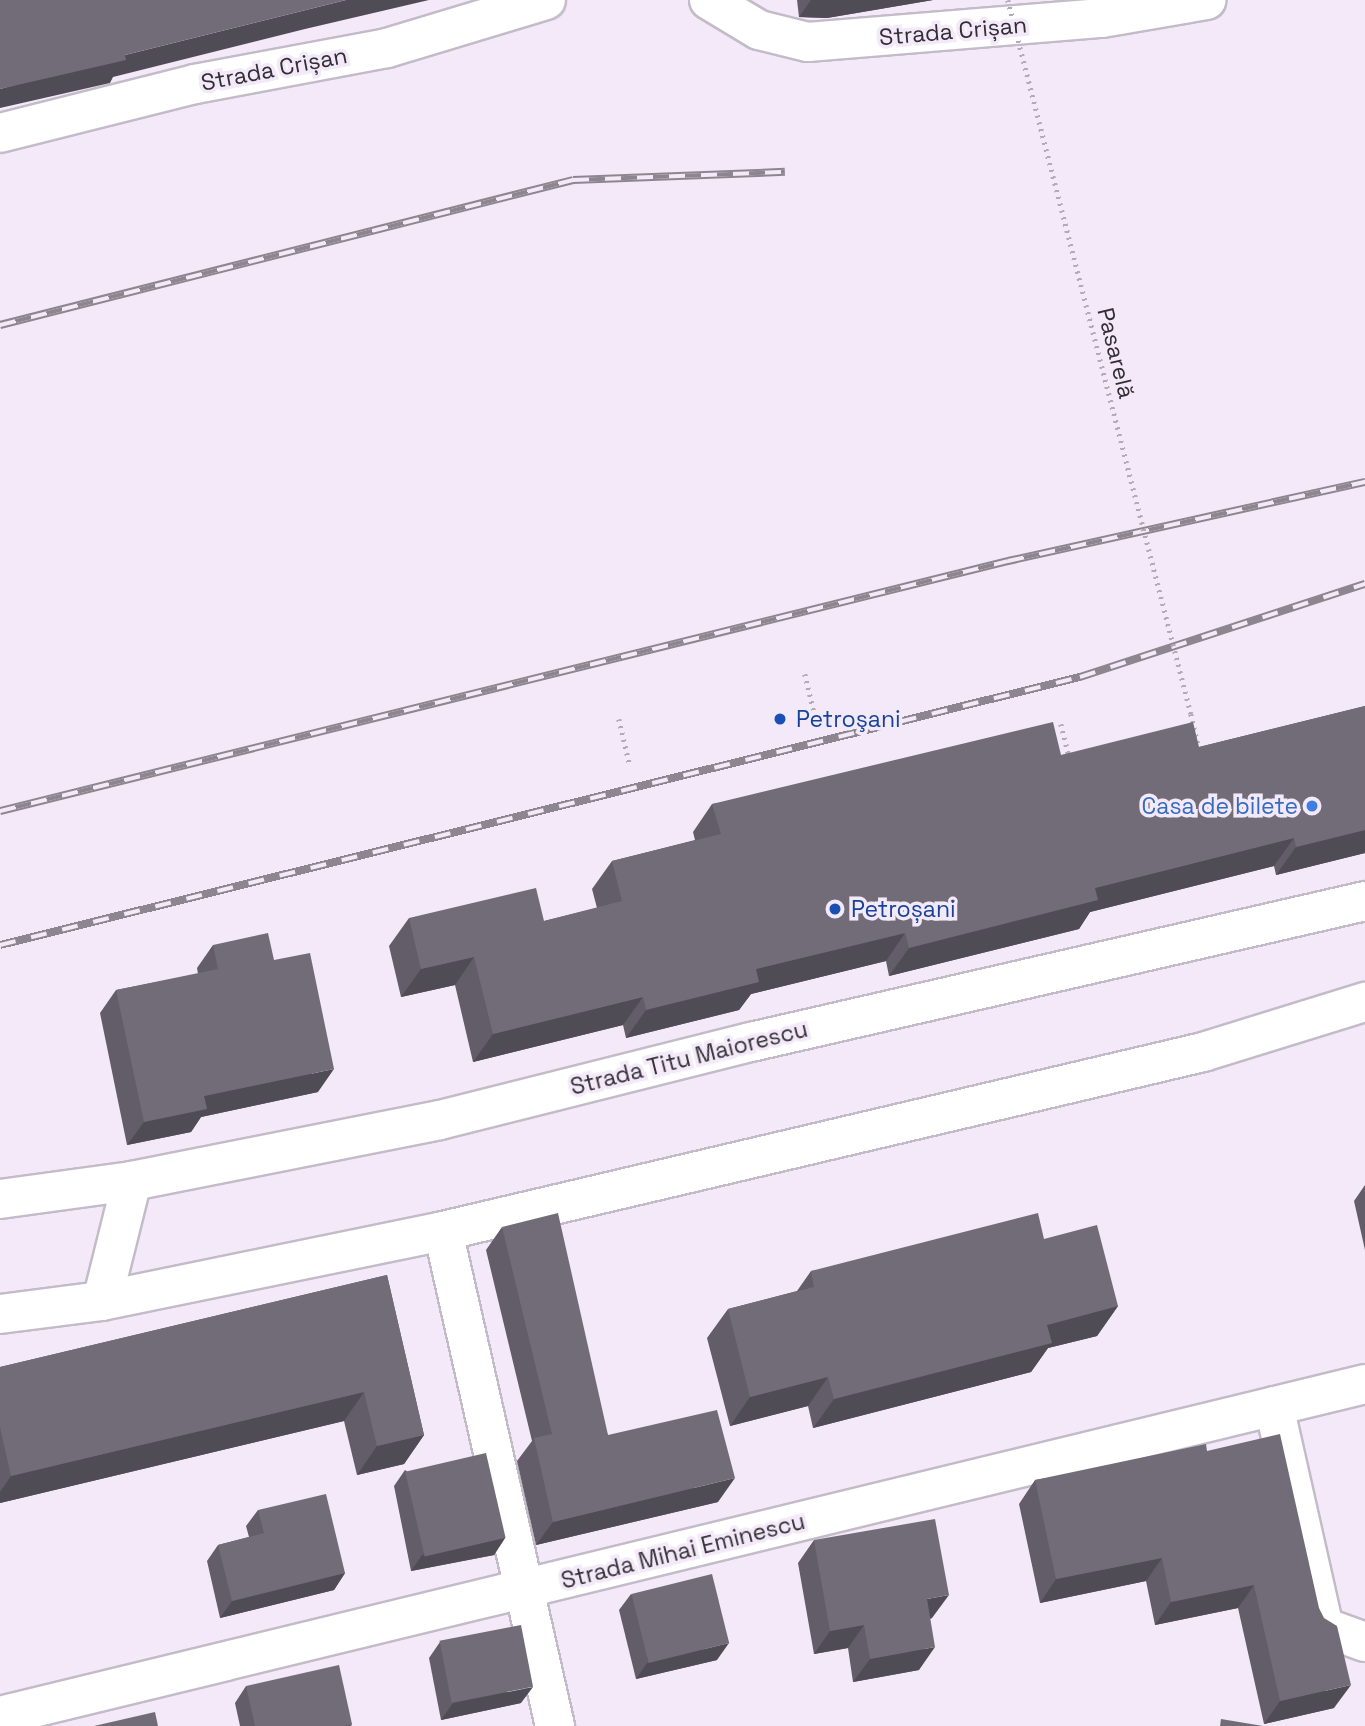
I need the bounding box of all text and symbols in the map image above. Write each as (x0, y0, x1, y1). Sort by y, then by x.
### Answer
street label: Strada Crișan (878, 11, 1028, 51)
street label: Strada Crișan (199, 41, 349, 97)
street label: Pasarelă (1091, 305, 1141, 401)
place label: Petroşani (796, 705, 901, 733)
marker: Petroşani (770, 709, 790, 729)
place label: Casa de bilete (1142, 792, 1298, 820)
marker: Casa de bilete (1304, 798, 1320, 814)
place label: Petroșani (851, 895, 956, 923)
marker: Petroșani (825, 899, 845, 919)
street label: Strada Titu Maiorescu (567, 1015, 811, 1101)
street label: Strada Mihai Eminescu (558, 1507, 808, 1595)

